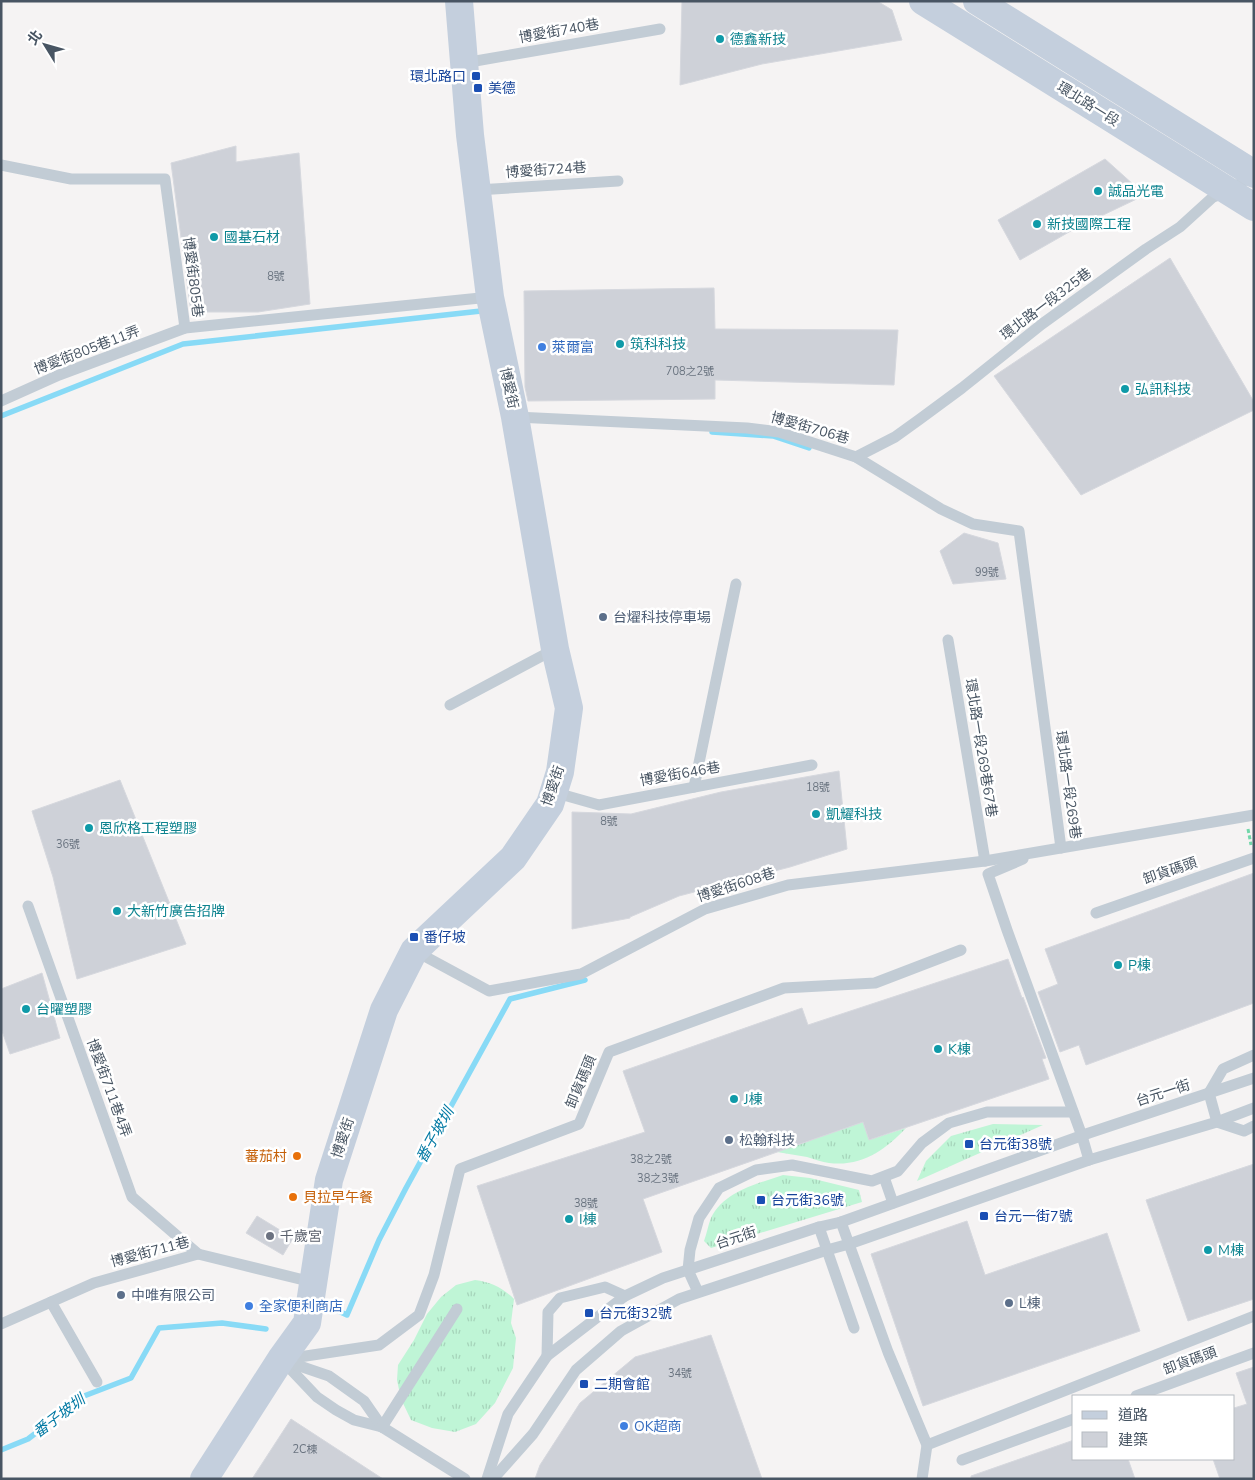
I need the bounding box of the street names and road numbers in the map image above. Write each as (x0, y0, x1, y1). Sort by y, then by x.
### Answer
street label: 博愛街740巷 (517, 15, 601, 47)
street label: 環北路一段 (1053, 77, 1123, 131)
street label: 博愛街724巷 (505, 158, 587, 182)
street label: 博愛街805巷 (179, 236, 207, 318)
street label: 環北路一段325巷 (997, 264, 1095, 344)
street label: 博愛街805巷11弄 (31, 321, 143, 379)
street label: 博愛街 (495, 365, 523, 411)
street label: 博愛街706巷 (768, 408, 852, 448)
street label: 環北路一段269巷67巷 (961, 677, 1001, 819)
street label: 環北路一段269巷 (1051, 730, 1085, 840)
street label: 博愛街646巷 (638, 758, 722, 790)
street label: 博愛街 (537, 763, 569, 809)
street label: 卸貨碼頭 (1140, 853, 1200, 889)
street label: 博愛街608巷 (694, 863, 778, 907)
street label: 博愛街711巷4弄 (82, 1036, 136, 1140)
street label: 卸貨碼頭 (561, 1053, 601, 1111)
street label: 台元一街 (1133, 1075, 1193, 1111)
street label: 博愛街 (327, 1115, 359, 1161)
street label: 台元街 (713, 1222, 759, 1254)
street label: 博愛街711巷 (108, 1232, 192, 1272)
street label: 卸貨碼頭 (1160, 1342, 1220, 1380)

